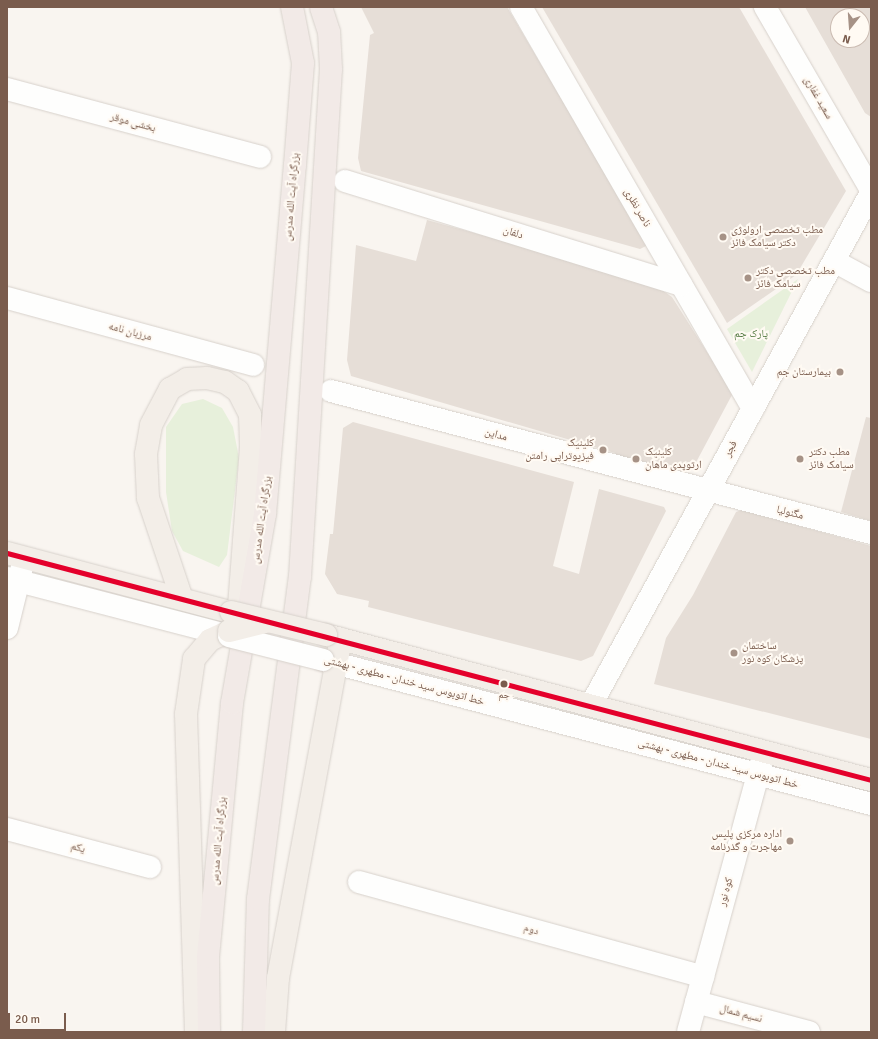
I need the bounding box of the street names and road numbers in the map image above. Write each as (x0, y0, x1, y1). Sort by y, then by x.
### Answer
street label: سعید غفاری (801, 74, 835, 122)
street label: بخشی موقر (109, 111, 157, 135)
street label: بزرگراه آیت الله مدرس (282, 152, 302, 242)
street label: ناصر نظری (621, 186, 653, 230)
street label: دلفان (501, 224, 525, 242)
street label: مرزبان نامه (107, 320, 153, 344)
street label: مداین (483, 426, 509, 444)
street label: فجر (721, 439, 741, 459)
street label: بزرگراه آیت الله مدرس (249, 475, 275, 565)
street label: مگنولیا (775, 503, 805, 523)
street label: خط اتوبوس سید خندان - مطهری - بهشتی (322, 653, 486, 709)
street label: خط اتوبوس سید خندان - مطهری - بهشتی (636, 736, 800, 792)
street label: بزرگراه آیت الله مدرس (209, 796, 229, 886)
street label: یکم (69, 840, 87, 856)
street label: کوه نور (716, 876, 736, 908)
street label: دوم (522, 922, 540, 938)
street label: نسیم شمال (718, 1002, 764, 1026)

